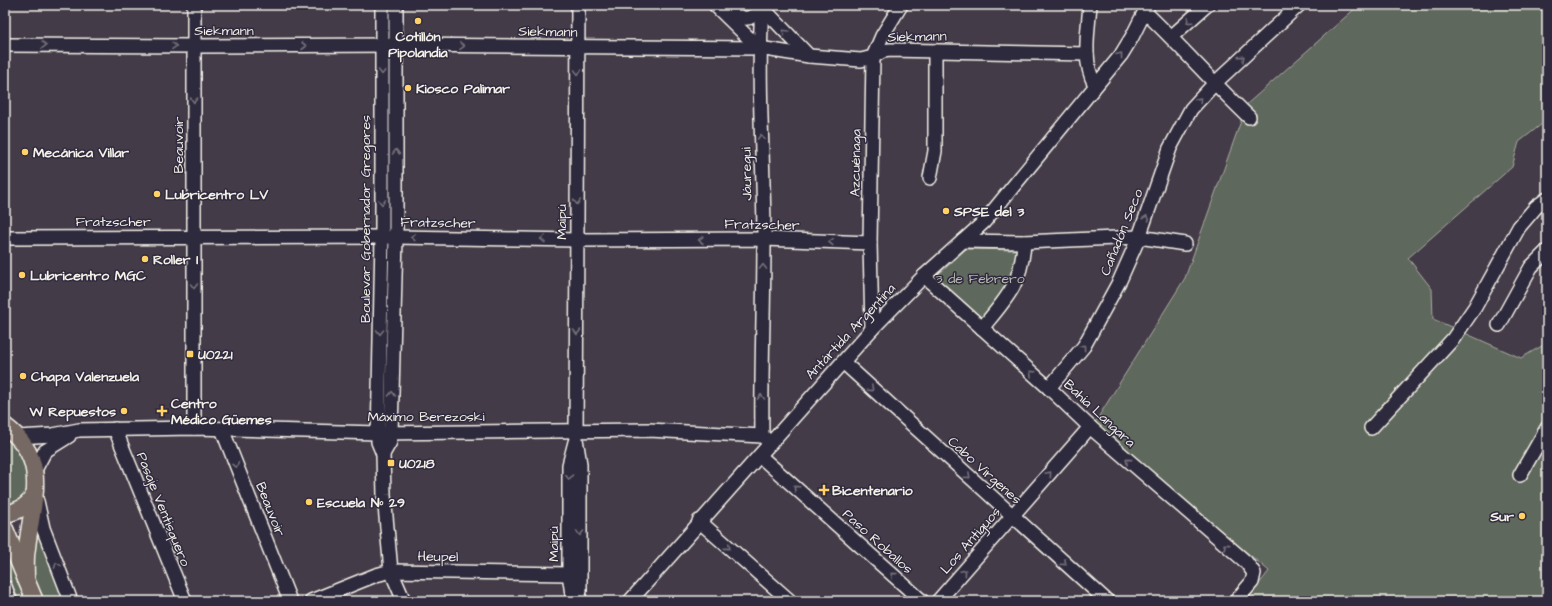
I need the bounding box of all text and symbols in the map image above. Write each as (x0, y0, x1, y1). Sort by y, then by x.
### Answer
marker: Cotillón Pipolandia (413, 16, 423, 26)
one-way arrow (1187, 16, 1194, 23)
street label: Siekmann (194, 21, 254, 41)
street label: Siekmann (518, 21, 578, 43)
street label: Siekmann (887, 26, 947, 48)
place label: Cotillón Pipolandia (388, 27, 449, 63)
one-way arrow (782, 29, 790, 37)
one-way arrow (41, 41, 47, 49)
one-way arrow (171, 42, 177, 50)
one-way arrow (301, 42, 307, 50)
one-way arrow (459, 42, 465, 50)
one-way arrow (1115, 52, 1122, 59)
one-way arrow (1237, 55, 1245, 62)
one-way arrow (378, 69, 386, 75)
one-way arrow (574, 69, 582, 75)
place label: Kiosco Palimar (416, 79, 510, 99)
marker: Kiosco Palimar (403, 83, 413, 93)
one-way arrow (190, 97, 198, 103)
one-way arrow (1194, 98, 1201, 105)
street label: Boulevar Gobernador Gregores (356, 115, 376, 323)
street label: Beauvoir (169, 116, 189, 173)
street label: Azcuénaga (845, 129, 867, 197)
one-way arrow (757, 134, 765, 140)
place label: Mecánica Villar (33, 143, 129, 163)
marker: Mecánica Villar (20, 147, 30, 157)
street label: Jáuregui (737, 147, 757, 201)
one-way arrow (392, 149, 400, 155)
place label: Lubricentro LV (165, 185, 269, 205)
street label: Cañadón Seco (1095, 186, 1148, 279)
marker: Lubricentro LV (152, 189, 162, 199)
one-way arrow (378, 199, 386, 205)
one-way arrow (573, 199, 581, 205)
place label: SPSE del 3 (953, 202, 1025, 222)
street label: Maipú (552, 204, 572, 240)
marker: SPSE del 3 (941, 206, 951, 216)
street label: Fratzscher (75, 212, 151, 232)
street label: Fratzscher (400, 212, 476, 234)
street label: Fratzscher (724, 214, 800, 236)
one-way arrow (1141, 215, 1149, 222)
one-way arrow (410, 233, 416, 241)
one-way arrow (540, 235, 546, 243)
one-way arrow (698, 236, 704, 244)
one-way arrow (828, 238, 834, 246)
place label: Roller I (153, 250, 198, 270)
marker: Roller I (140, 254, 150, 264)
one-way arrow (759, 264, 767, 270)
place label: Lubricentro MGC (30, 266, 146, 286)
park label: 3 de Febrero (935, 269, 1025, 289)
marker: Lubricentro MGC (17, 270, 27, 280)
street label: Antártida Argentina (801, 279, 901, 384)
one-way arrow (190, 283, 198, 289)
one-way arrow (376, 329, 385, 335)
one-way arrow (573, 329, 581, 335)
one-way arrow (1078, 344, 1086, 351)
place label: U0221 (198, 345, 233, 365)
marker: U0221 (185, 349, 195, 359)
place label: Chapa Valenzuela (31, 367, 140, 387)
one-way arrow (1029, 370, 1037, 377)
marker: Chapa Valenzuela (18, 371, 28, 381)
street label: Bahía Langara (1059, 375, 1140, 452)
one-way arrow (867, 384, 874, 391)
one-way arrow (388, 391, 396, 397)
place label: Centro Médico Güemes (171, 394, 272, 430)
one-way arrow (757, 394, 765, 400)
place label: W Repuestos (29, 402, 116, 422)
marker: Centro Médico Güemes (156, 405, 168, 417)
marker: W Repuestos (119, 406, 129, 416)
street label: Máximo Berezoski (367, 407, 485, 427)
street label: Cabo Virgenes (943, 432, 1026, 509)
street label: Pasaje Ventisquero (131, 449, 195, 570)
place label: U0218 (399, 454, 435, 474)
marker: U0218 (386, 458, 396, 468)
one-way arrow (1125, 458, 1133, 465)
one-way arrow (231, 461, 239, 469)
one-way arrow (963, 471, 971, 479)
one-way arrow (1045, 471, 1052, 478)
one-way arrow (565, 474, 573, 480)
street label: Beauvoir (250, 479, 290, 540)
place label: Bicentenario (832, 481, 913, 501)
marker: Bicentenario (819, 485, 829, 495)
one-way arrow (793, 486, 801, 493)
place label: Escuela Nº 29 (317, 493, 405, 513)
marker: Escuela Nº 29 (304, 497, 314, 507)
street label: Los Antiguos (936, 503, 1006, 579)
street label: Paso Roballos (838, 505, 917, 579)
place label: Sur (1489, 507, 1514, 527)
marker: Sur (1517, 511, 1527, 521)
street label: Maipú (544, 526, 564, 562)
one-way arrow (576, 530, 584, 536)
one-way arrow (724, 542, 731, 549)
one-way arrow (1224, 543, 1231, 550)
street label: Heupel (417, 547, 459, 567)
one-way arrow (1060, 558, 1067, 565)
one-way arrow (54, 561, 62, 568)
one-way arrow (959, 569, 966, 576)
one-way arrow (890, 573, 897, 580)

